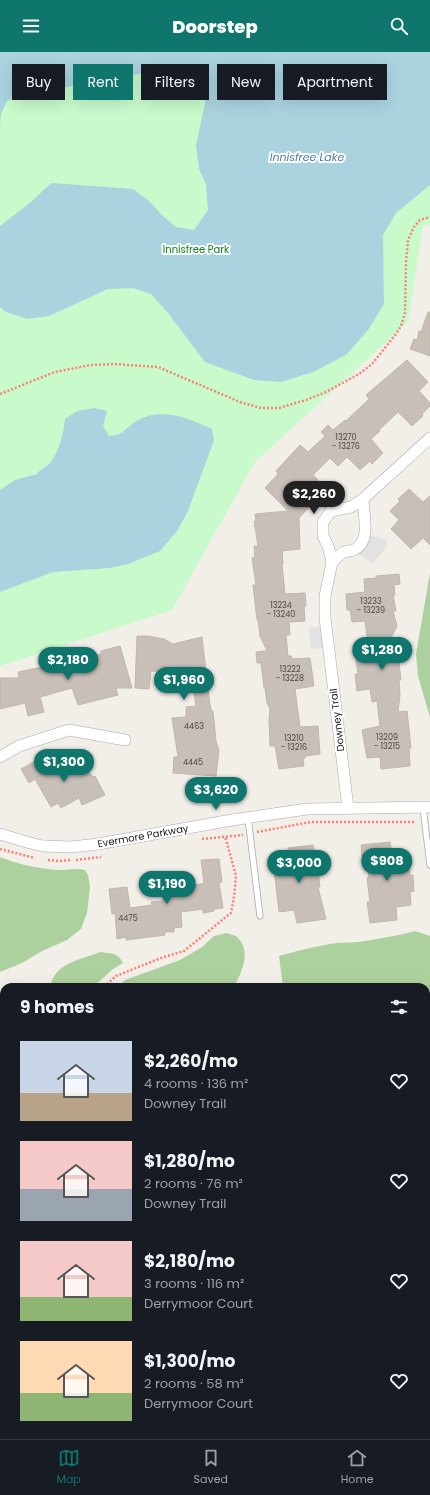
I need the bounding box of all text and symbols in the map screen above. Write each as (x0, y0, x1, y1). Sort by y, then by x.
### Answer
text: Doorstep (172, 14, 258, 39)
icon: menu (20, 15, 42, 37)
icon: search (388, 15, 410, 37)
chip: Buy (12, 64, 65, 100)
chip: Rent (73, 64, 133, 100)
chip: Filters (141, 64, 209, 100)
chip: New (217, 64, 275, 100)
chip: Apartment (283, 64, 387, 100)
water label: Innisfree Lake (270, 149, 344, 165)
park label: Innisfree Park (163, 242, 230, 257)
house number: 13270 - 13276 (332, 432, 360, 452)
pin: $2,260 (281, 481, 347, 515)
text: $2,260 (292, 484, 336, 503)
house number: 13233 - 13239 (357, 596, 385, 616)
house number: 13234 - 13240 (267, 600, 295, 620)
pin: $1,280 (349, 637, 415, 671)
text: $1,280 (361, 640, 403, 659)
pin: $2,180 (35, 647, 101, 681)
text: $2,180 (47, 650, 89, 669)
house number: 13222 - 13228 (276, 664, 304, 684)
pin: $1,960 (151, 667, 217, 701)
text: $1,960 (163, 670, 205, 689)
street label: Downey Trail (326, 688, 348, 752)
house number: 4463 (184, 721, 204, 732)
house number: 13209 - 13215 (374, 732, 400, 752)
house number: 13210 - 13216 (281, 733, 307, 753)
pin: $1,300 (31, 749, 97, 783)
text: $1,300 (43, 752, 85, 771)
house number: 4445 (183, 757, 203, 768)
pin: $3,620 (183, 777, 249, 811)
text: $3,620 (194, 780, 238, 799)
street label: Evermore Parkway (96, 821, 190, 851)
pin: $908 (363, 848, 411, 882)
pin: $3,000 (266, 850, 332, 884)
text: $908 (370, 851, 404, 870)
text: $3,000 (276, 853, 322, 872)
pin: $1,190 (134, 871, 200, 905)
text: $1,190 (148, 874, 186, 893)
house number: 4475 (118, 913, 138, 924)
text: 9 homes (20, 995, 94, 1019)
icon: filters (388, 996, 410, 1018)
text: $2,260/mo (144, 1049, 238, 1073)
icon: home (52, 1057, 100, 1105)
icon: heart (388, 1070, 410, 1092)
text: 4 rooms · 136 m² (144, 1074, 248, 1093)
text: Downey Trail (144, 1094, 226, 1113)
text: $1,280/mo (144, 1149, 235, 1173)
icon: home (52, 1157, 100, 1205)
icon: heart (388, 1170, 410, 1192)
text: 2 rooms · 76 m² (144, 1174, 243, 1193)
text: Downey Trail (144, 1194, 226, 1213)
text: $2,180/mo (144, 1249, 235, 1273)
icon: home (52, 1257, 100, 1305)
icon: heart (388, 1270, 410, 1292)
text: 3 rooms · 116 m² (144, 1274, 244, 1293)
text: Derrymoor Court (144, 1294, 253, 1313)
text: $1,300/mo (144, 1349, 235, 1373)
icon: home (52, 1357, 100, 1405)
icon: heart (388, 1370, 410, 1392)
text: 2 rooms · 58 m² (144, 1374, 244, 1393)
text: Derrymoor Court (144, 1394, 253, 1413)
tab: Map (56, 1447, 81, 1488)
tab: Saved (194, 1447, 228, 1488)
tab: Home (341, 1447, 374, 1488)

